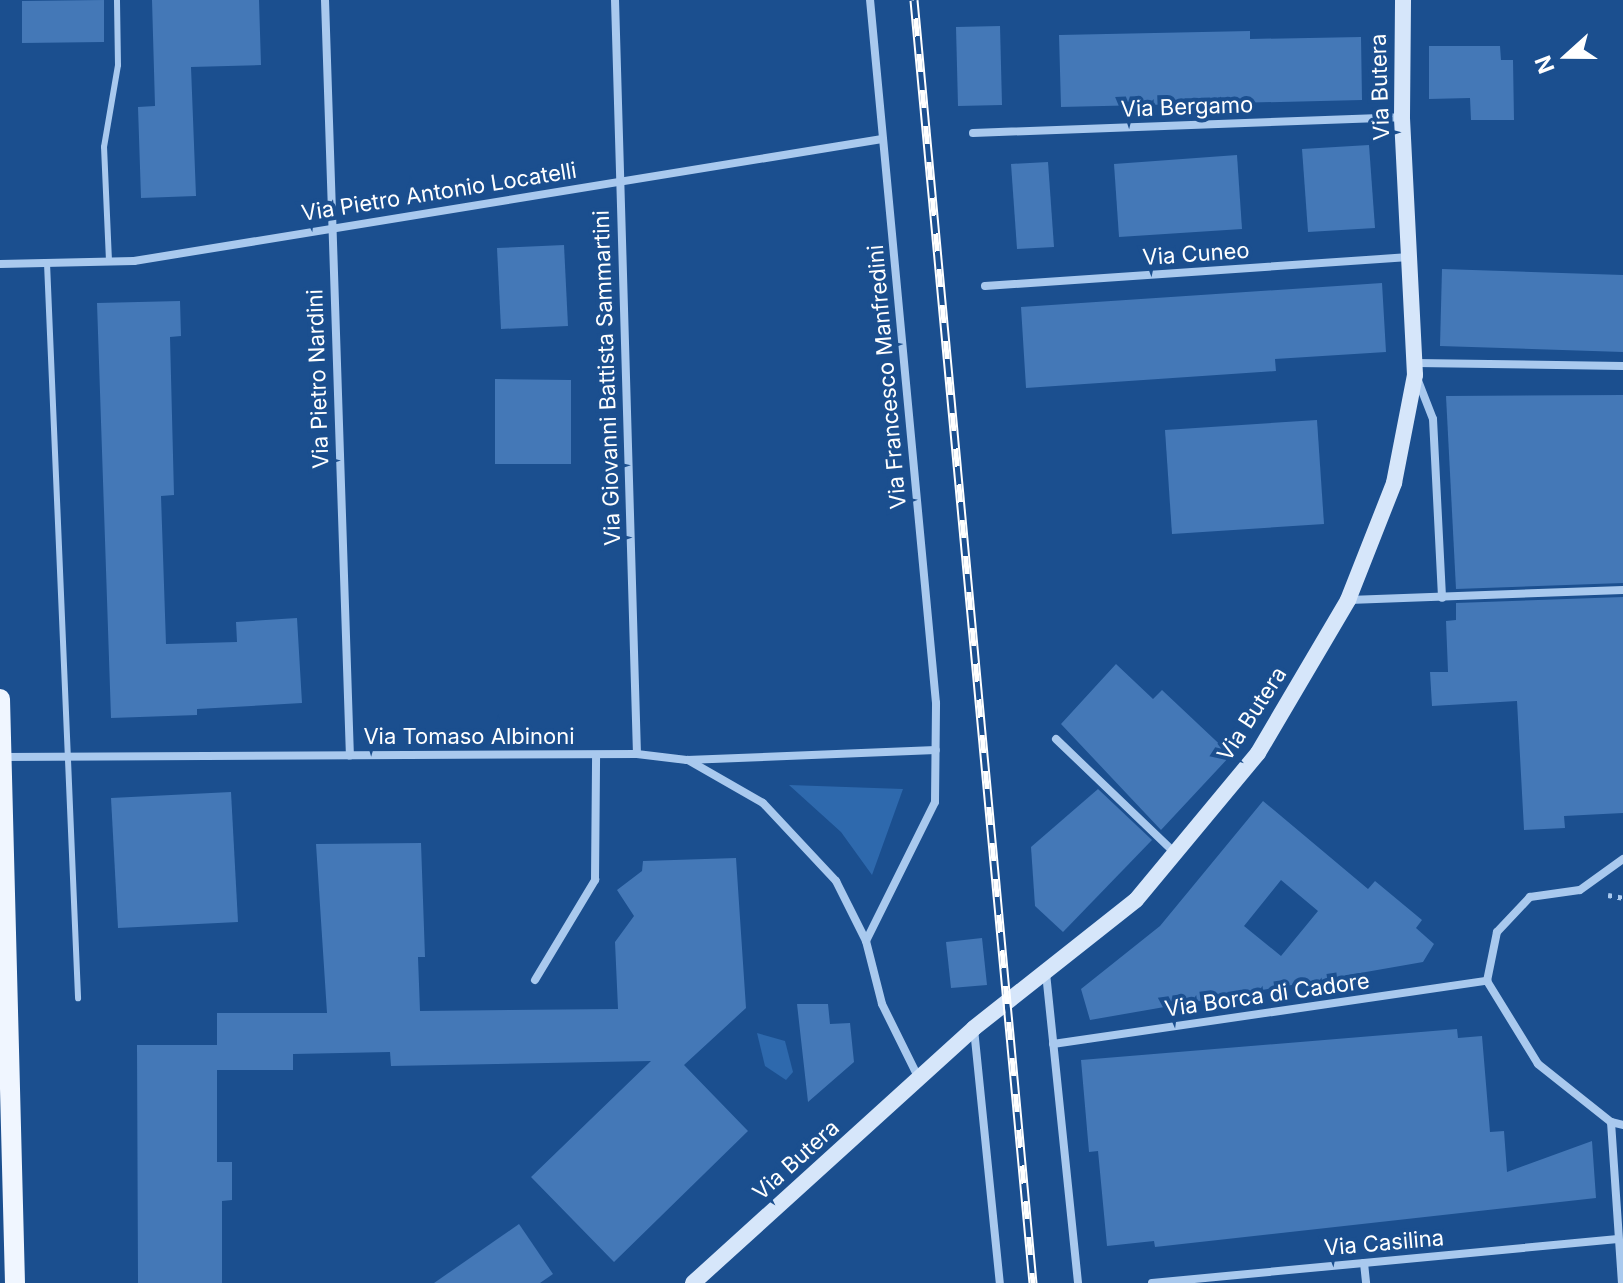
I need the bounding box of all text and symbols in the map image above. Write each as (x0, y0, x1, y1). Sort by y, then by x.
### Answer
north arrow (1527, 16, 1607, 96)
street label: Via Butera (1365, 33, 1395, 141)
text: N (1529, 52, 1560, 77)
street label: Via Bergamo (1120, 91, 1254, 123)
street label: Via Pietro Antonio Locatelli (299, 157, 579, 227)
street label: Via Giovanni Battista Sammartini (588, 210, 626, 546)
street label: Via Cuneo (1142, 237, 1250, 271)
street label: Via Francesco Manfredini (862, 244, 912, 510)
street label: Via Pietro Nardini (302, 289, 334, 469)
street label: Via Butera (1212, 662, 1292, 766)
street label: Via Tomaso Albinoni (363, 724, 575, 750)
street label: Via Borca di Cadore (1163, 968, 1371, 1022)
street label: Via Butera (747, 1114, 845, 1206)
street label: Via Casilina (1323, 1225, 1445, 1261)

